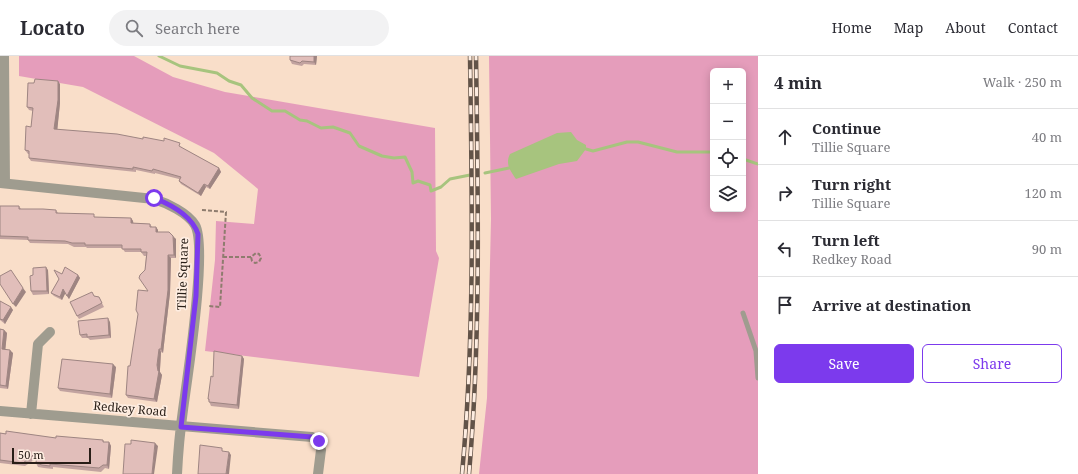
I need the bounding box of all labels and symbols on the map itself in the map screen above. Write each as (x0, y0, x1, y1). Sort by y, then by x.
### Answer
route start (145, 189, 163, 207)
street label: Tillie Square (173, 238, 192, 310)
street label: Redkey Road (93, 397, 168, 420)
route end (310, 432, 328, 450)
scale bar (12, 446, 91, 465)

